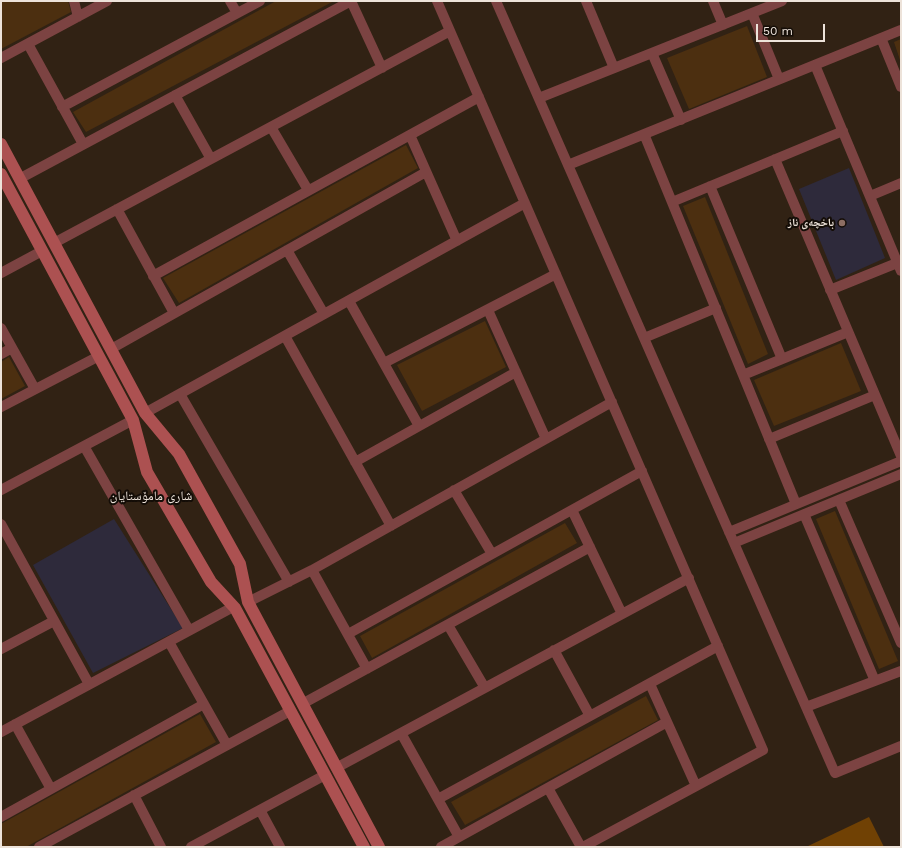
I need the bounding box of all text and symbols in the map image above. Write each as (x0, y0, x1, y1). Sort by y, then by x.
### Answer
scale bar (758, 16, 827, 42)
text: 50 m (763, 24, 793, 38)
place label: باخچەی ناز (788, 216, 834, 230)
marker: باخچەی ناز (837, 218, 847, 228)
district label: شاری مامۆستایان (110, 488, 192, 504)

